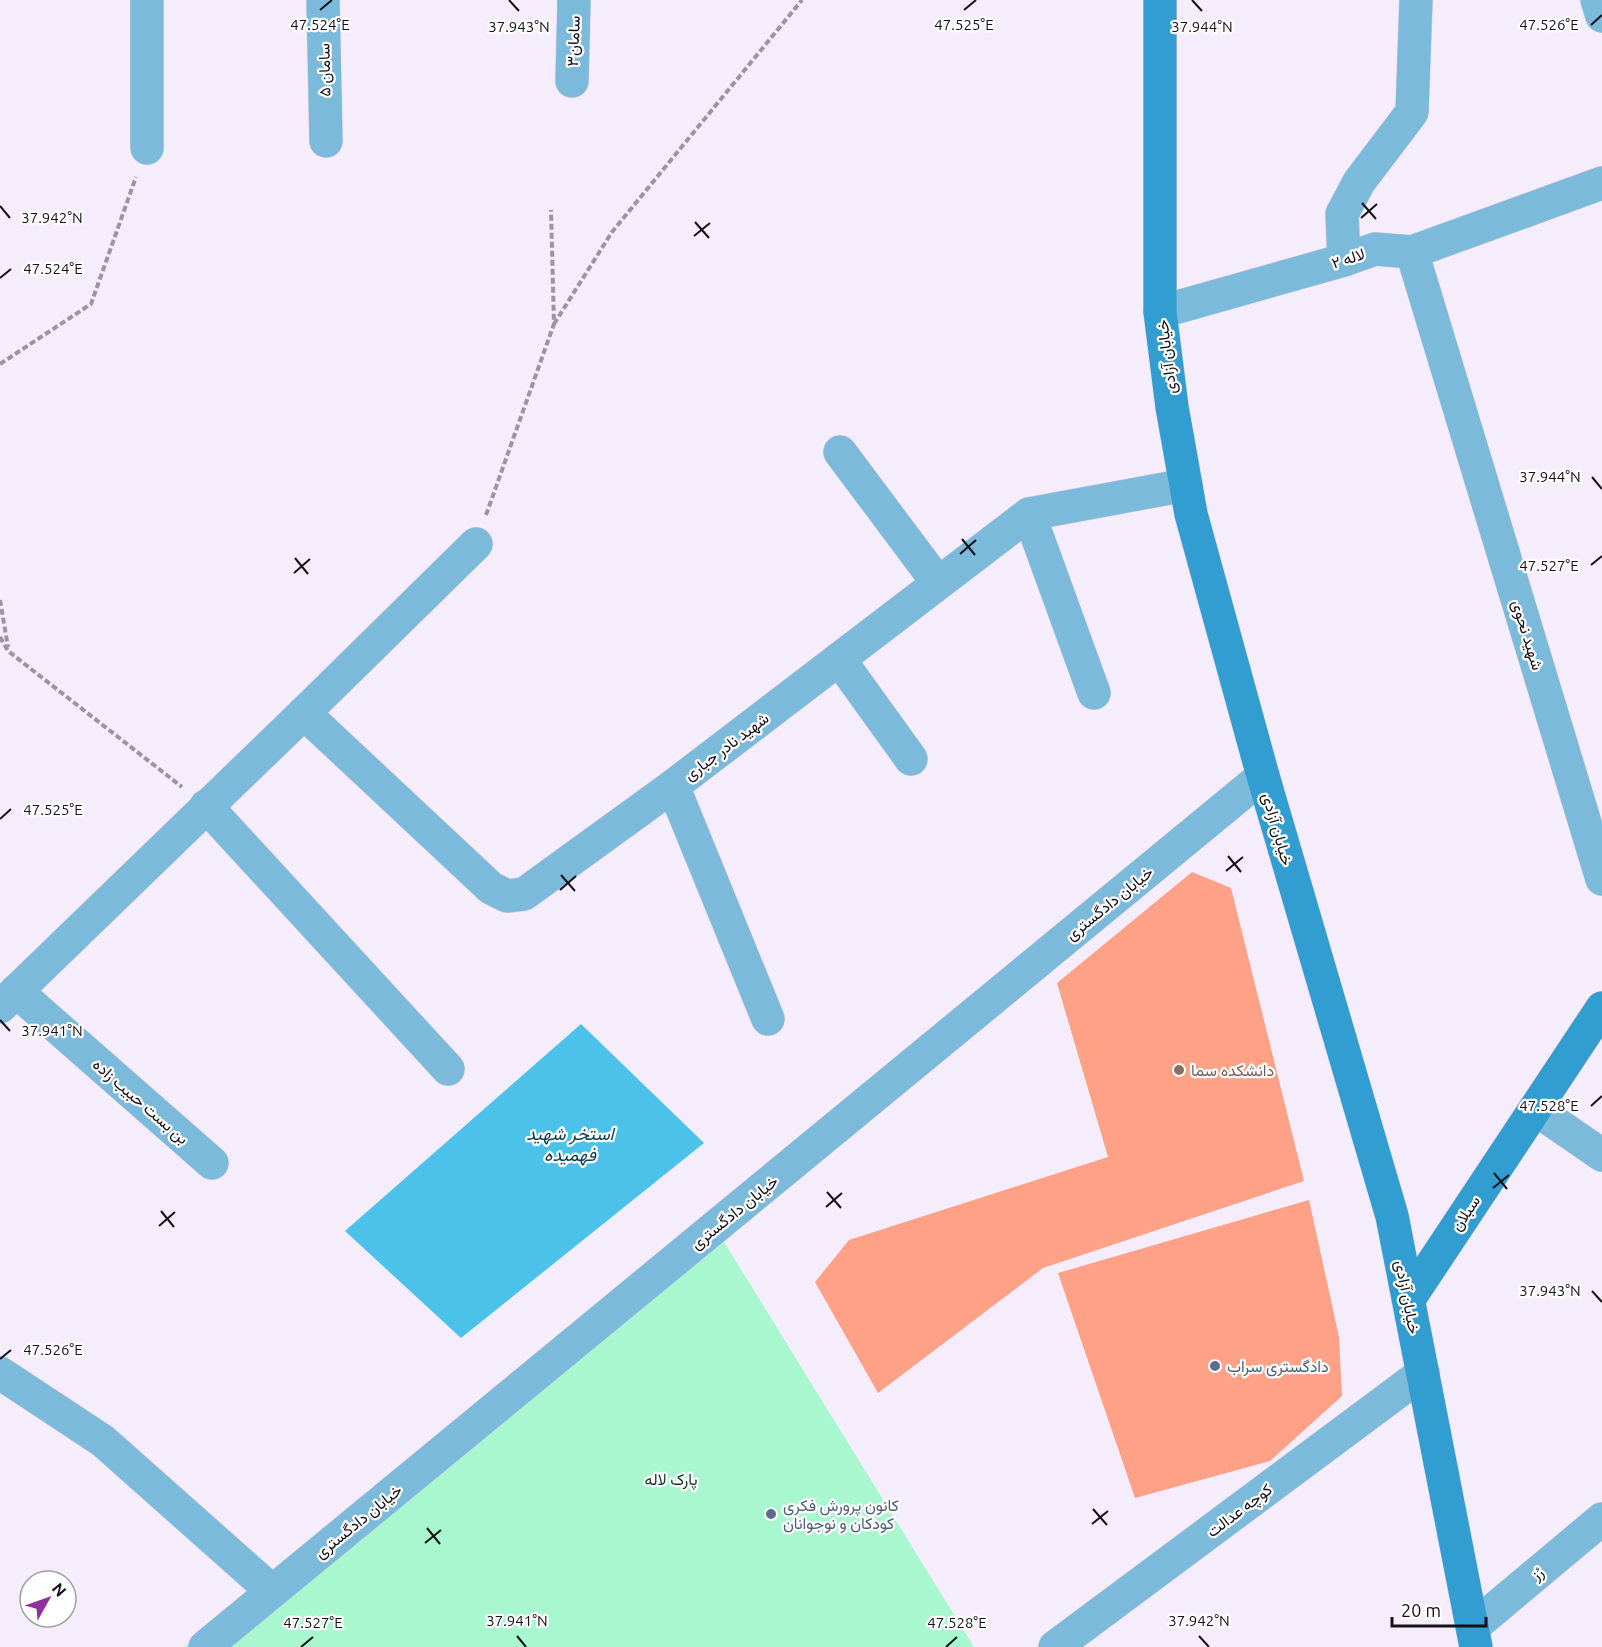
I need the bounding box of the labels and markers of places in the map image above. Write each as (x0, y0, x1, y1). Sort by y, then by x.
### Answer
place label: دانشکده سما (1191, 1061, 1274, 1079)
marker: دانشکده سما (1172, 1063, 1186, 1077)
place label: دادگستری سراب (1227, 1357, 1329, 1377)
marker: دادگستری سراب (1208, 1359, 1222, 1373)
place label: کانون پرورش فکری کودکان و نوجوانان (783, 1496, 899, 1534)
marker: کانون پرورش فکری کودکان و نوجوانان (764, 1507, 778, 1521)

